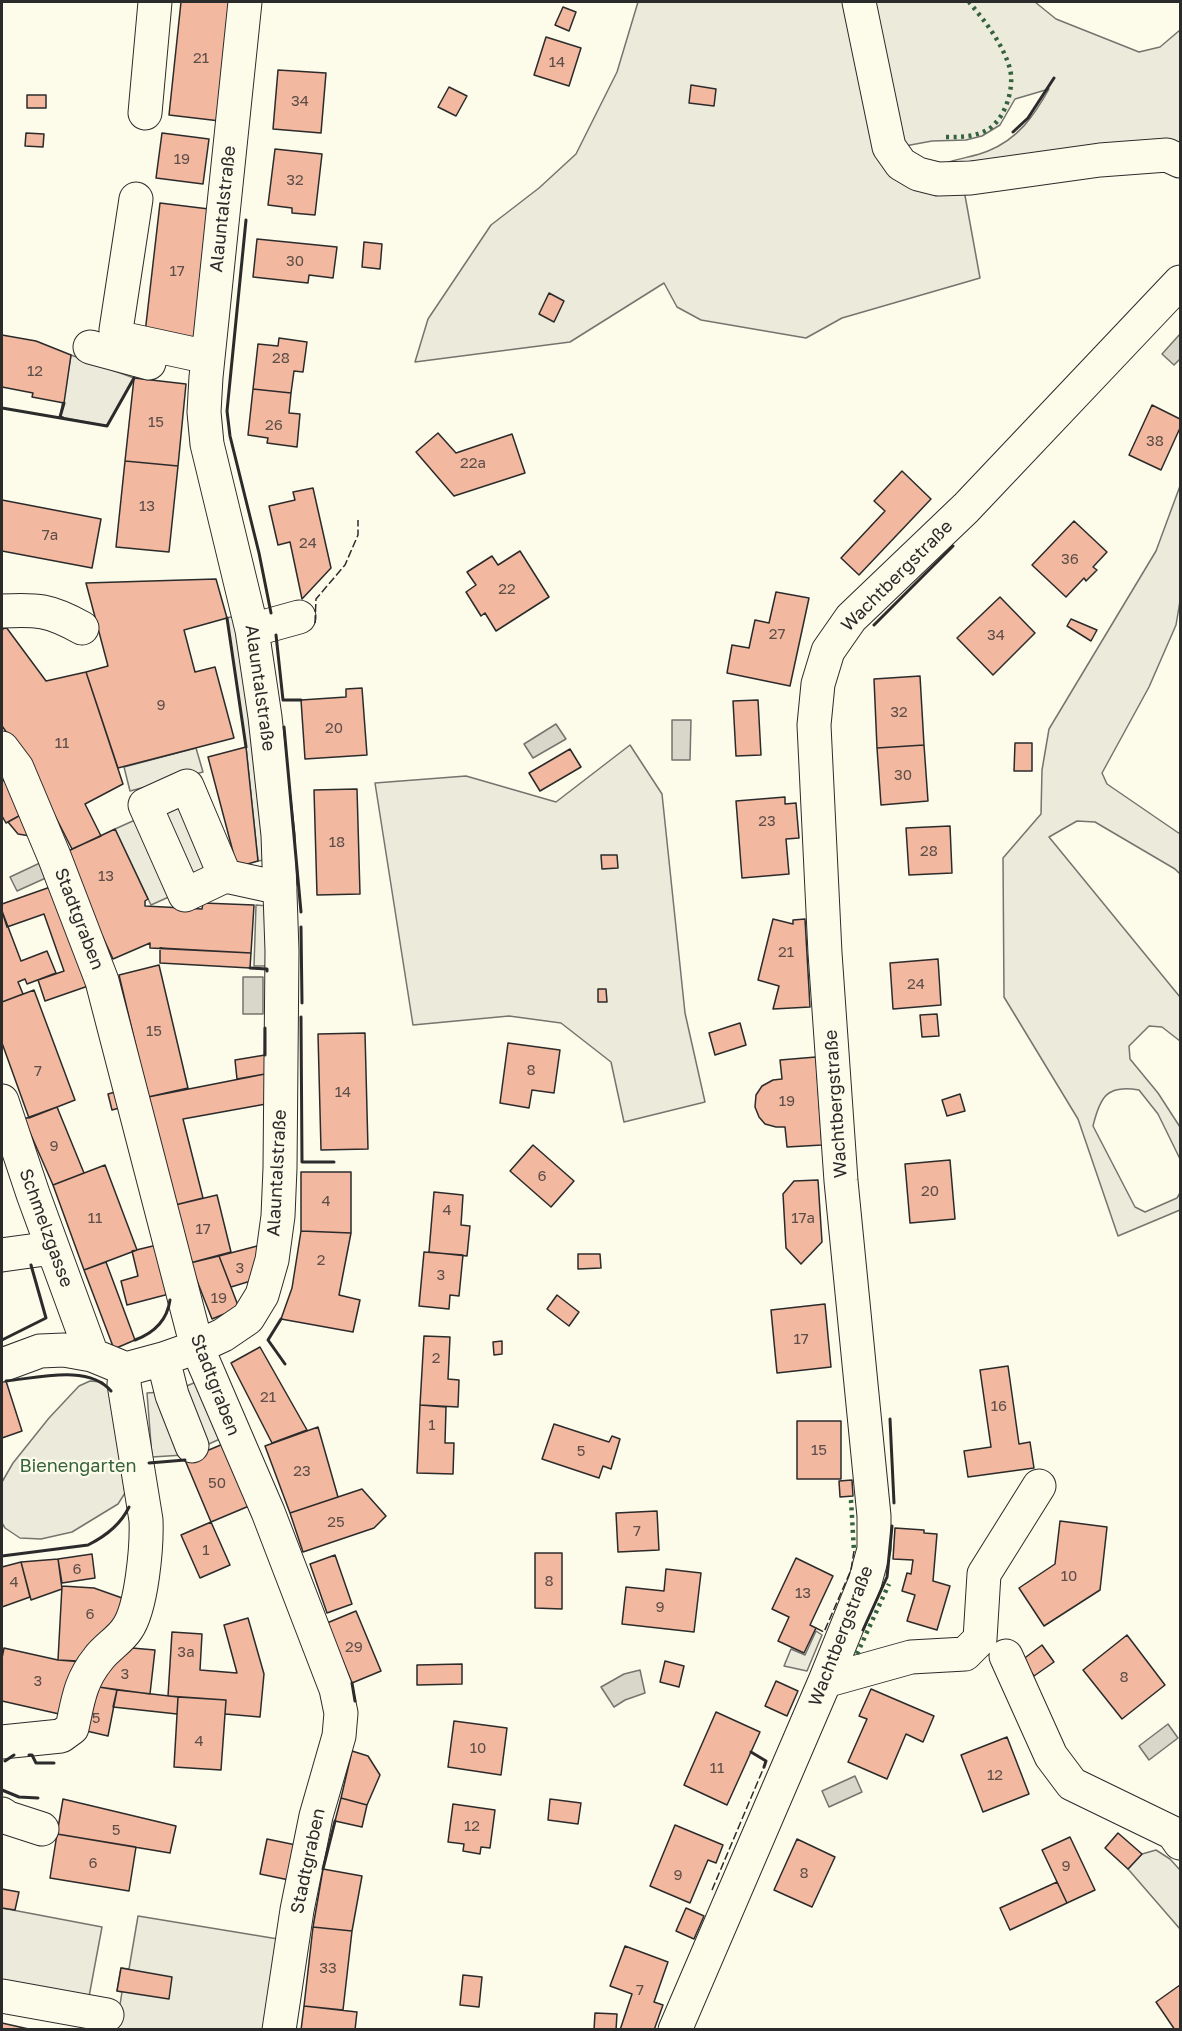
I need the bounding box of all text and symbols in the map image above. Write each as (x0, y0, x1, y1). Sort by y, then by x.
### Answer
house number: 21 (193, 49, 209, 67)
house number: 14 (549, 53, 565, 71)
house number: 34 (291, 92, 309, 110)
street label: Alauntalstraße (206, 145, 240, 273)
house number: 19 (174, 150, 190, 168)
house number: 32 (286, 171, 304, 189)
house number: 30 (286, 252, 304, 270)
house number: 17 (169, 262, 185, 280)
house number: 28 (272, 349, 290, 367)
house number: 12 (27, 362, 43, 380)
house number: 15 (148, 413, 164, 431)
house number: 26 (265, 416, 283, 434)
house number: 38 (1146, 432, 1164, 450)
house number: 22a (460, 454, 486, 472)
house number: 13 (139, 497, 155, 515)
street label: Wachtbergstraße (837, 516, 957, 636)
house number: 7a (42, 526, 58, 544)
house number: 24 (299, 534, 317, 552)
house number: 36 (1061, 550, 1079, 568)
house number: 22 (498, 580, 516, 598)
street label: Alauntalstraße (240, 624, 280, 752)
house number: 27 (769, 625, 785, 643)
house number: 34 (987, 626, 1005, 644)
house number: 9 (156, 696, 166, 714)
house number: 32 (890, 703, 908, 721)
house number: 20 (325, 719, 343, 737)
house number: 11 (55, 734, 69, 752)
house number: 30 (894, 766, 912, 784)
house number: 23 (758, 812, 776, 830)
house number: 18 (329, 833, 345, 851)
house number: 28 (920, 842, 938, 860)
street label: Stadtgraben (50, 865, 108, 973)
house number: 13 (98, 867, 114, 885)
house number: 21 (778, 943, 794, 961)
house number: 24 (907, 975, 925, 993)
house number: 15 (146, 1022, 162, 1040)
street label: Wachtbergstraße (820, 1029, 852, 1179)
house number: 8 (526, 1061, 536, 1079)
house number: 7 (34, 1062, 42, 1080)
house number: 14 (335, 1083, 351, 1101)
house number: 19 (779, 1092, 795, 1110)
street label: Alauntalstraße (263, 1109, 291, 1237)
house number: 9 (49, 1137, 59, 1155)
street label: Schmelzgasse (15, 1166, 77, 1290)
house number: 6 (537, 1167, 547, 1185)
house number: 20 (921, 1182, 939, 1200)
house number: 4 (321, 1192, 331, 1210)
house number: 4 (442, 1201, 452, 1219)
house number: 11 (88, 1209, 102, 1227)
house number: 17a (791, 1209, 815, 1227)
house number: 17 (195, 1220, 211, 1238)
house number: 2 (317, 1251, 325, 1269)
house number: 3 (236, 1259, 244, 1277)
house number: 3 (437, 1266, 445, 1284)
house number: 19 (211, 1289, 227, 1307)
house number: 17 (793, 1330, 809, 1348)
street label: Stadtgraben (186, 1331, 244, 1439)
house number: 2 (432, 1349, 440, 1367)
house number: 21 (260, 1388, 276, 1406)
house number: 16 (991, 1397, 1007, 1415)
house number: 1 (428, 1416, 436, 1434)
house number: 15 (811, 1441, 827, 1459)
house number: 5 (577, 1442, 585, 1460)
park label: Bienengarten (19, 1455, 137, 1477)
house number: 23 (293, 1462, 311, 1480)
house number: 50 (208, 1474, 226, 1492)
house number: 25 (327, 1513, 345, 1531)
house number: 7 (633, 1522, 641, 1540)
house number: 1 (202, 1541, 210, 1559)
house number: 6 (72, 1560, 82, 1578)
street label: Wachtbergstraße (804, 1563, 878, 1709)
house number: 10 (1061, 1567, 1077, 1585)
house number: 8 (544, 1572, 554, 1590)
house number: 4 (9, 1573, 19, 1591)
house number: 13 (795, 1584, 811, 1602)
house number: 9 (655, 1598, 665, 1616)
house number: 6 (85, 1605, 95, 1623)
house number: 29 (345, 1638, 363, 1656)
house number: 3a (177, 1643, 195, 1661)
house number: 3 (121, 1665, 129, 1683)
house number: 8 (1119, 1668, 1129, 1686)
house number: 3 (34, 1672, 42, 1690)
house number: 5 (92, 1709, 100, 1727)
house number: 4 (194, 1732, 204, 1750)
house number: 10 (470, 1739, 486, 1757)
house number: 11 (710, 1759, 724, 1777)
house number: 12 (987, 1766, 1003, 1784)
street label: Stadtgraben (286, 1806, 330, 1916)
house number: 12 (464, 1817, 480, 1835)
house number: 5 (112, 1821, 120, 1839)
house number: 6 (88, 1854, 98, 1872)
house number: 9 (1061, 1857, 1071, 1875)
house number: 8 (799, 1864, 809, 1882)
house number: 9 (673, 1866, 683, 1884)
house number: 33 (319, 1959, 337, 1977)
house number: 7 (636, 1981, 644, 1999)

